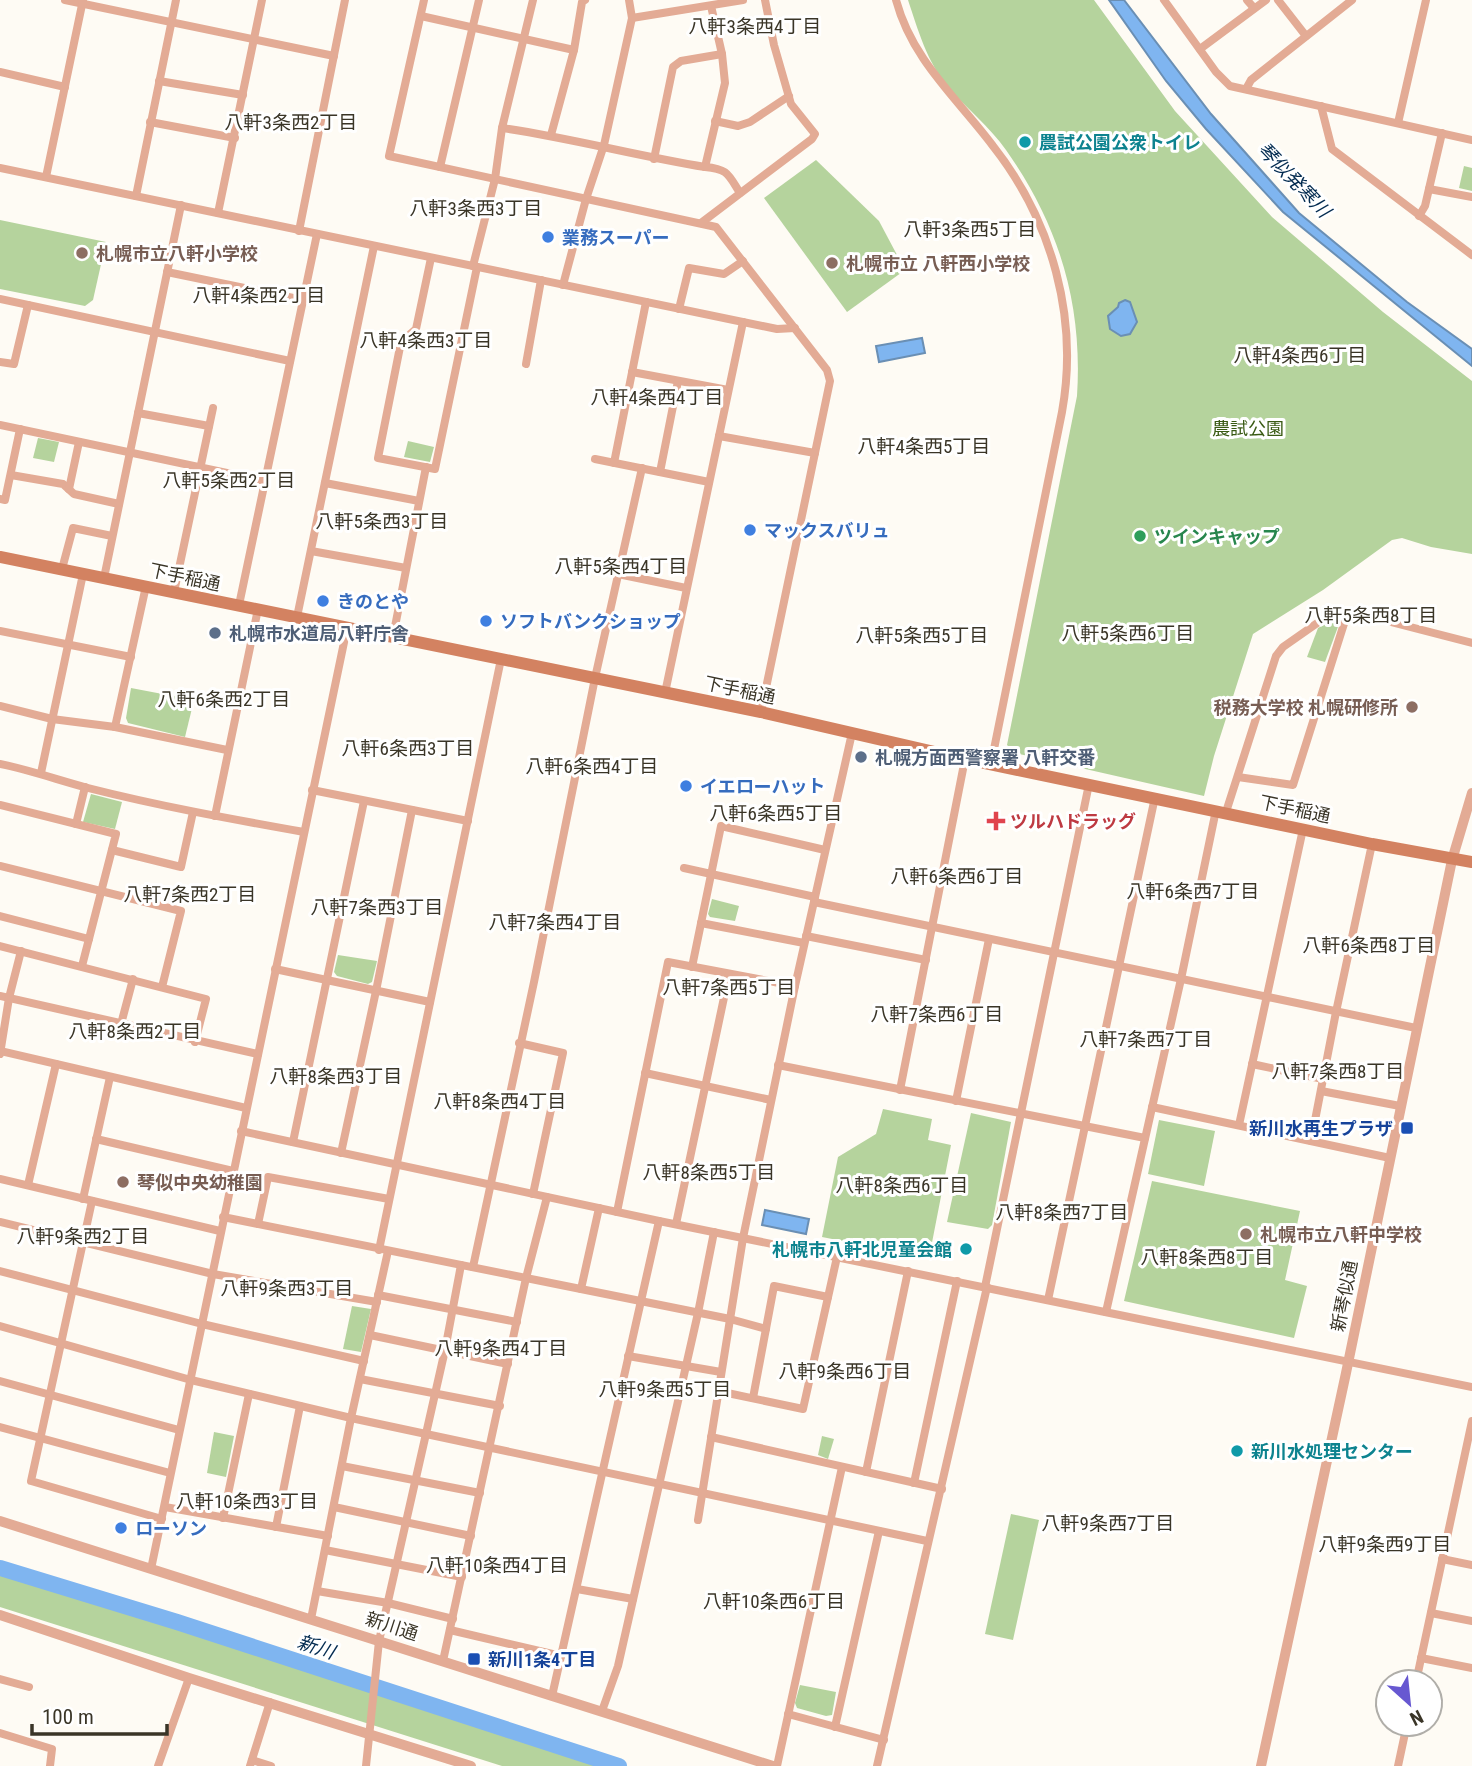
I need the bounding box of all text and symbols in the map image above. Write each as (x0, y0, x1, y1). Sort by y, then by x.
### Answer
district label: 八軒3条西4丁目 (689, 15, 821, 38)
district label: 八軒3条西2丁目 (225, 111, 357, 134)
place label: 農試公園公衆トイレ (1039, 132, 1201, 153)
marker: 農試公園公衆トイレ (1017, 134, 1033, 150)
water label: 琴似発寒川 (1253, 138, 1337, 224)
district label: 八軒3条西3丁目 (410, 197, 542, 220)
district label: 八軒3条西5丁目 (904, 218, 1036, 241)
place label: 業務スーパー (562, 227, 670, 248)
marker: 業務スーパー (540, 229, 556, 245)
place label: 札幌市立八軒小学校 (96, 243, 258, 264)
marker: 札幌市立八軒小学校 (74, 245, 90, 261)
place label: 札幌市立 八軒西小学校 (846, 253, 1030, 274)
marker: 札幌市立 八軒西小学校 (824, 255, 840, 271)
district label: 八軒4条西2丁目 (193, 284, 325, 307)
district label: 八軒4条西3丁目 (360, 329, 492, 352)
district label: 八軒4条西6丁目 (1234, 344, 1366, 367)
district label: 八軒4条西4丁目 (591, 386, 723, 409)
park label: 農試公園 (1212, 418, 1284, 439)
district label: 八軒4条西5丁目 (858, 435, 990, 458)
district label: 八軒5条西2丁目 (163, 469, 295, 492)
district label: 八軒5条西3丁目 (316, 510, 448, 533)
place label: マックスバリュ (764, 520, 889, 541)
marker: マックスバリュ (742, 522, 758, 538)
place label: ツインキャップ (1154, 526, 1280, 547)
marker: ツインキャップ (1132, 528, 1148, 544)
district label: 八軒5条西4丁目 (555, 555, 687, 578)
street label: 下手稲通 (148, 559, 222, 595)
place label: きのとや (337, 591, 409, 612)
marker: きのとや (315, 593, 331, 609)
district label: 八軒5条西8丁目 (1305, 604, 1437, 627)
place label: ソフトバンクショップ (500, 611, 681, 632)
marker: ソフトバンクショップ (478, 613, 494, 629)
district label: 八軒5条西6丁目 (1062, 622, 1194, 645)
place label: 札幌市水道局八軒庁舎 (229, 623, 409, 644)
district label: 八軒5条西5丁目 (856, 624, 988, 647)
marker: 札幌市水道局八軒庁舎 (207, 625, 223, 641)
street label: 下手稲通 (703, 672, 777, 708)
district label: 八軒6条西2丁目 (158, 688, 290, 711)
place label: 税務大学校 札幌研修所 (1214, 697, 1398, 718)
marker: 税務大学校 札幌研修所 (1404, 699, 1420, 715)
district label: 八軒6条西3丁目 (342, 737, 474, 760)
place label: 札幌方面西警察署 八軒交番 (875, 747, 1095, 768)
marker: 札幌方面西警察署 八軒交番 (853, 749, 869, 765)
district label: 八軒6条西4丁目 (526, 755, 658, 778)
place label: イエローハット (700, 776, 825, 797)
marker: イエローハット (678, 778, 694, 794)
street label: 下手稲通 (1258, 791, 1332, 827)
district label: 八軒6条西5丁目 (710, 802, 842, 825)
place label: ツルハドラッグ (1010, 811, 1136, 832)
marker: ツルハドラッグ (988, 813, 1004, 829)
district label: 八軒6条西6丁目 (891, 865, 1023, 888)
district label: 八軒6条西7丁目 (1127, 880, 1259, 903)
district label: 八軒7条西2丁目 (124, 883, 256, 906)
district label: 八軒7条西3丁目 (311, 896, 443, 919)
district label: 八軒7条西4丁目 (489, 911, 621, 934)
district label: 八軒6条西8丁目 (1303, 934, 1435, 957)
district label: 八軒7条西5丁目 (663, 976, 795, 999)
district label: 八軒7条西6丁目 (871, 1003, 1003, 1026)
district label: 八軒8条西2丁目 (69, 1020, 201, 1043)
district label: 八軒7条西7丁目 (1080, 1028, 1212, 1051)
district label: 八軒7条西8丁目 (1272, 1060, 1404, 1083)
district label: 八軒8条西3丁目 (270, 1065, 402, 1088)
district label: 八軒8条西4丁目 (434, 1090, 566, 1113)
place label: 新川水再生プラザ (1249, 1118, 1393, 1139)
marker: 新川水再生プラザ (1399, 1120, 1415, 1136)
district label: 八軒8条西5丁目 (643, 1161, 775, 1184)
place label: 琴似中央幼稚園 (137, 1172, 263, 1193)
marker: 琴似中央幼稚園 (115, 1174, 131, 1190)
district label: 八軒8条西6丁目 (836, 1174, 968, 1197)
district label: 八軒8条西7丁目 (996, 1201, 1128, 1224)
place label: 札幌市立八軒中学校 (1260, 1224, 1422, 1245)
district label: 八軒9条西2丁目 (17, 1225, 149, 1248)
marker: 札幌市立八軒中学校 (1238, 1226, 1254, 1242)
place label: 札幌市八軒北児童会館 (772, 1239, 952, 1260)
marker: 札幌市八軒北児童会館 (958, 1241, 974, 1257)
district label: 八軒8条西8丁目 (1141, 1246, 1273, 1269)
street label: 新琴似通 (1327, 1259, 1361, 1333)
district label: 八軒9条西3丁目 (221, 1277, 353, 1300)
district label: 八軒9条西4丁目 (435, 1337, 567, 1360)
district label: 八軒9条西6丁目 (779, 1360, 911, 1383)
district label: 八軒9条西5丁目 (599, 1378, 731, 1401)
place label: 新川水処理センター (1251, 1441, 1413, 1462)
marker: 新川水処理センター (1229, 1443, 1245, 1459)
district label: 八軒10条西3丁目 (176, 1490, 318, 1513)
district label: 八軒9条西7丁目 (1042, 1512, 1174, 1535)
place label: ローソン (135, 1518, 207, 1539)
marker: ローソン (113, 1520, 129, 1536)
district label: 八軒9条西9丁目 (1319, 1533, 1451, 1556)
district label: 八軒10条西4丁目 (426, 1554, 568, 1577)
district label: 八軒10条西6丁目 (703, 1590, 845, 1613)
street label: 新川通 (363, 1608, 421, 1644)
water label: 新川 (294, 1630, 340, 1664)
place label: 新川1条4丁目 (488, 1649, 596, 1670)
marker: 新川1条4丁目 (466, 1651, 482, 1667)
north arrow (1374, 1668, 1444, 1738)
scale bar (32, 1692, 166, 1736)
text: 100 m (42, 1705, 94, 1729)
text: N (1406, 1705, 1427, 1731)

